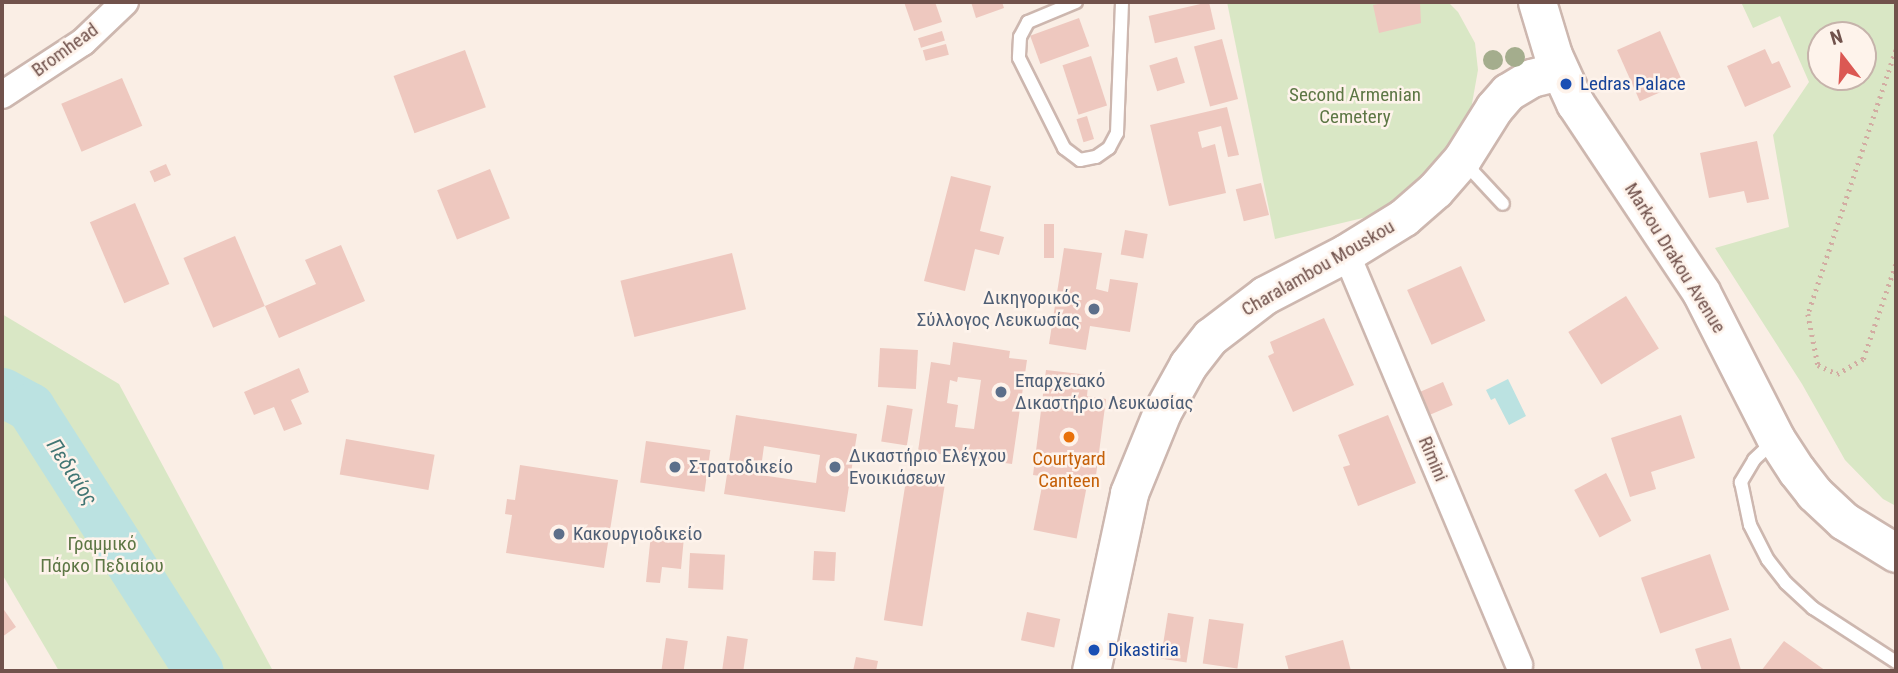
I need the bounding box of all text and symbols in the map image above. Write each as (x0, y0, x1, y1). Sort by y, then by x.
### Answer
street label: Bromhead (27, 18, 103, 82)
north arrow (1807, 21, 1877, 91)
text: N (1827, 25, 1845, 50)
place label: Ledras Palace (1580, 73, 1686, 95)
marker: Ledras Palace (1558, 76, 1574, 92)
park label: Second Armenian Cemetery (1289, 84, 1421, 128)
street label: Markou Drakou Avenue (1620, 179, 1730, 337)
street label: Charalambou Mouskou (1237, 215, 1399, 321)
place label: Δικηγορικός Σύλλογος Λευκωσίας (917, 287, 1080, 331)
marker: Δικηγορικός Σύλλογος Λευκωσίας (1086, 301, 1102, 317)
place label: Επαρχειακό Δικαστήριο Λευκωσίας (1015, 370, 1193, 414)
marker: Επαρχειακό Δικαστήριο Λευκωσίας (993, 384, 1009, 400)
marker: Courtyard Canteen (1061, 429, 1077, 445)
street label: Rimini (1413, 433, 1453, 485)
water label: Πεδιαίος (41, 434, 103, 510)
place label: Δικαστήριο Ελέγχου Ενοικιάσεων (849, 445, 1006, 489)
place label: Courtyard Canteen (1032, 448, 1106, 492)
place label: Στρατοδικείο (689, 456, 793, 478)
marker: Στρατοδικείο (667, 459, 683, 475)
marker: Δικαστήριο Ελέγχου Ενοικιάσεων (827, 459, 843, 475)
place label: Κακουργιοδικείο (573, 523, 702, 545)
marker: Κακουργιοδικείο (551, 526, 567, 542)
park label: Γραμμικό Πάρκο Πεδιαίου (40, 533, 164, 577)
place label: Dikastiria (1108, 639, 1179, 661)
marker: Dikastiria (1086, 642, 1102, 658)

